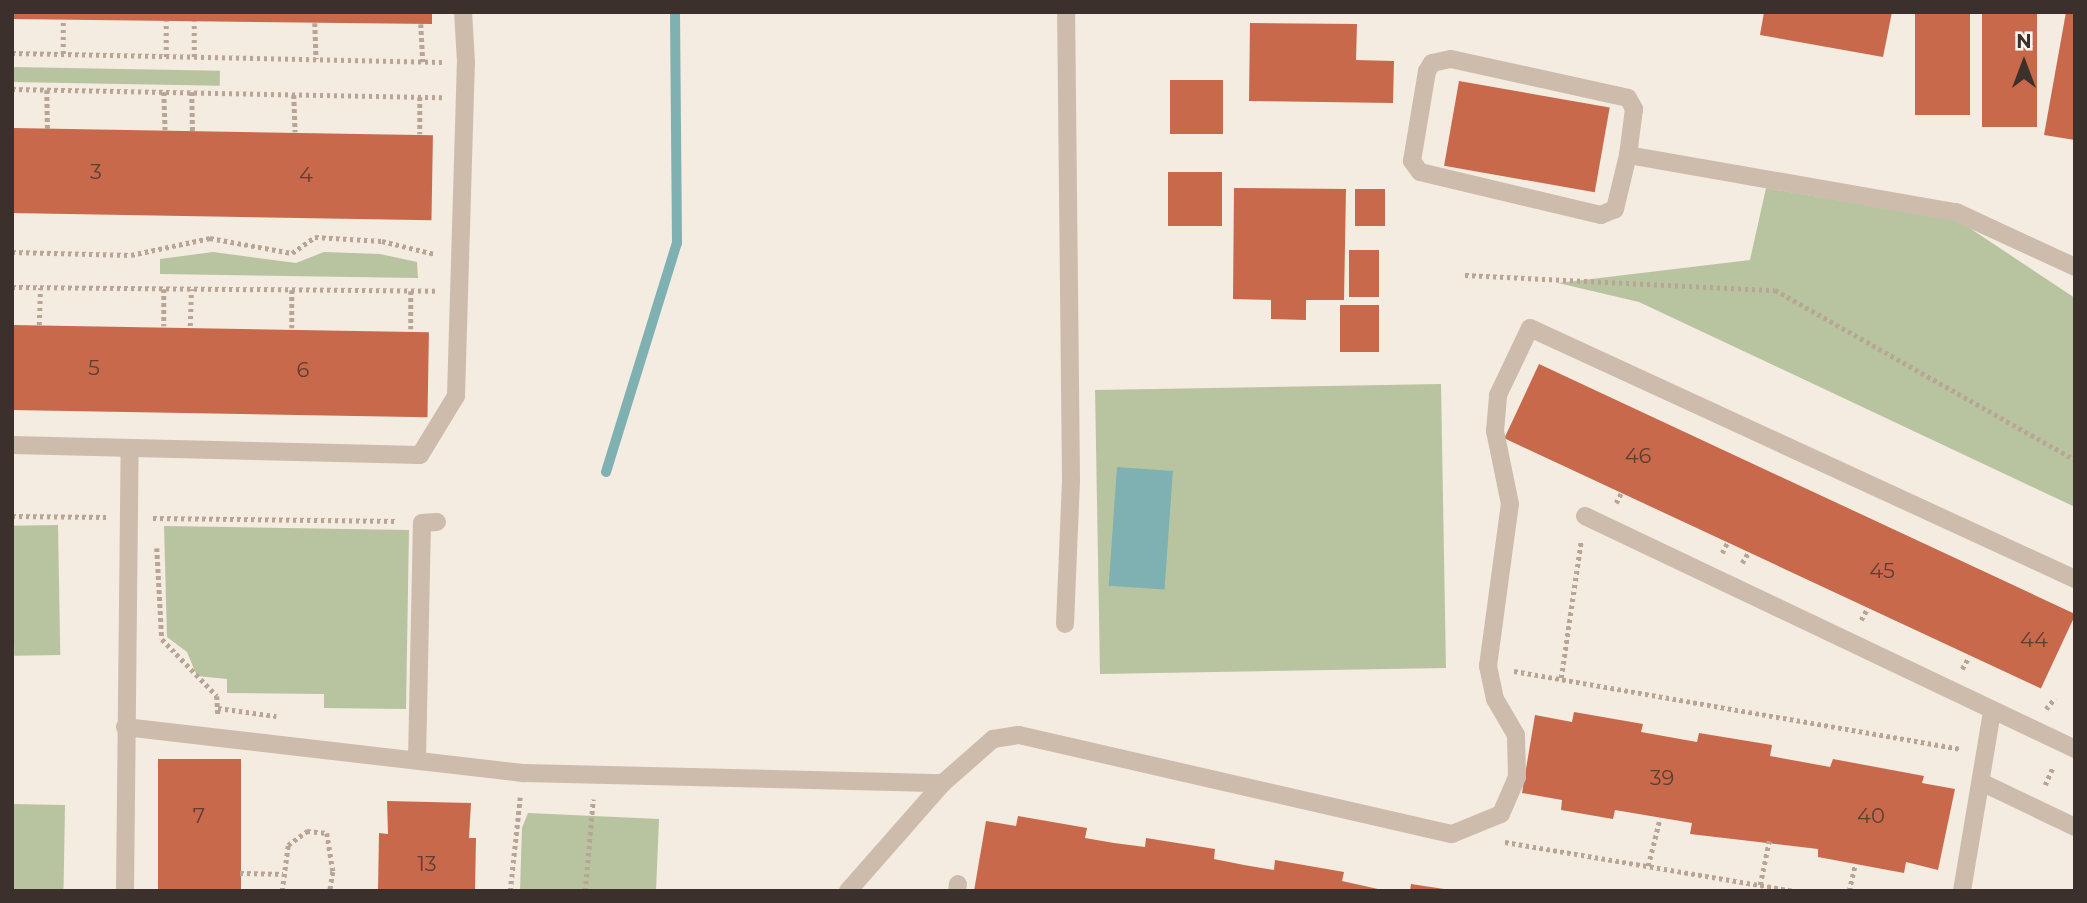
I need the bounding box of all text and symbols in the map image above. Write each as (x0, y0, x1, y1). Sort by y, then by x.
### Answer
north arrow (1989, 28, 2059, 98)
text: N (2016, 30, 2032, 53)
house number: 3 (90, 159, 102, 185)
house number: 4 (299, 162, 313, 188)
house number: 5 (88, 355, 100, 381)
house number: 6 (297, 357, 309, 383)
house number: 46 (1625, 443, 1651, 469)
house number: 45 (1869, 558, 1895, 584)
house number: 44 (2020, 627, 2048, 653)
house number: 39 (1650, 765, 1674, 791)
house number: 7 (193, 803, 205, 829)
house number: 40 (1857, 803, 1885, 829)
house number: 13 (417, 851, 437, 877)

